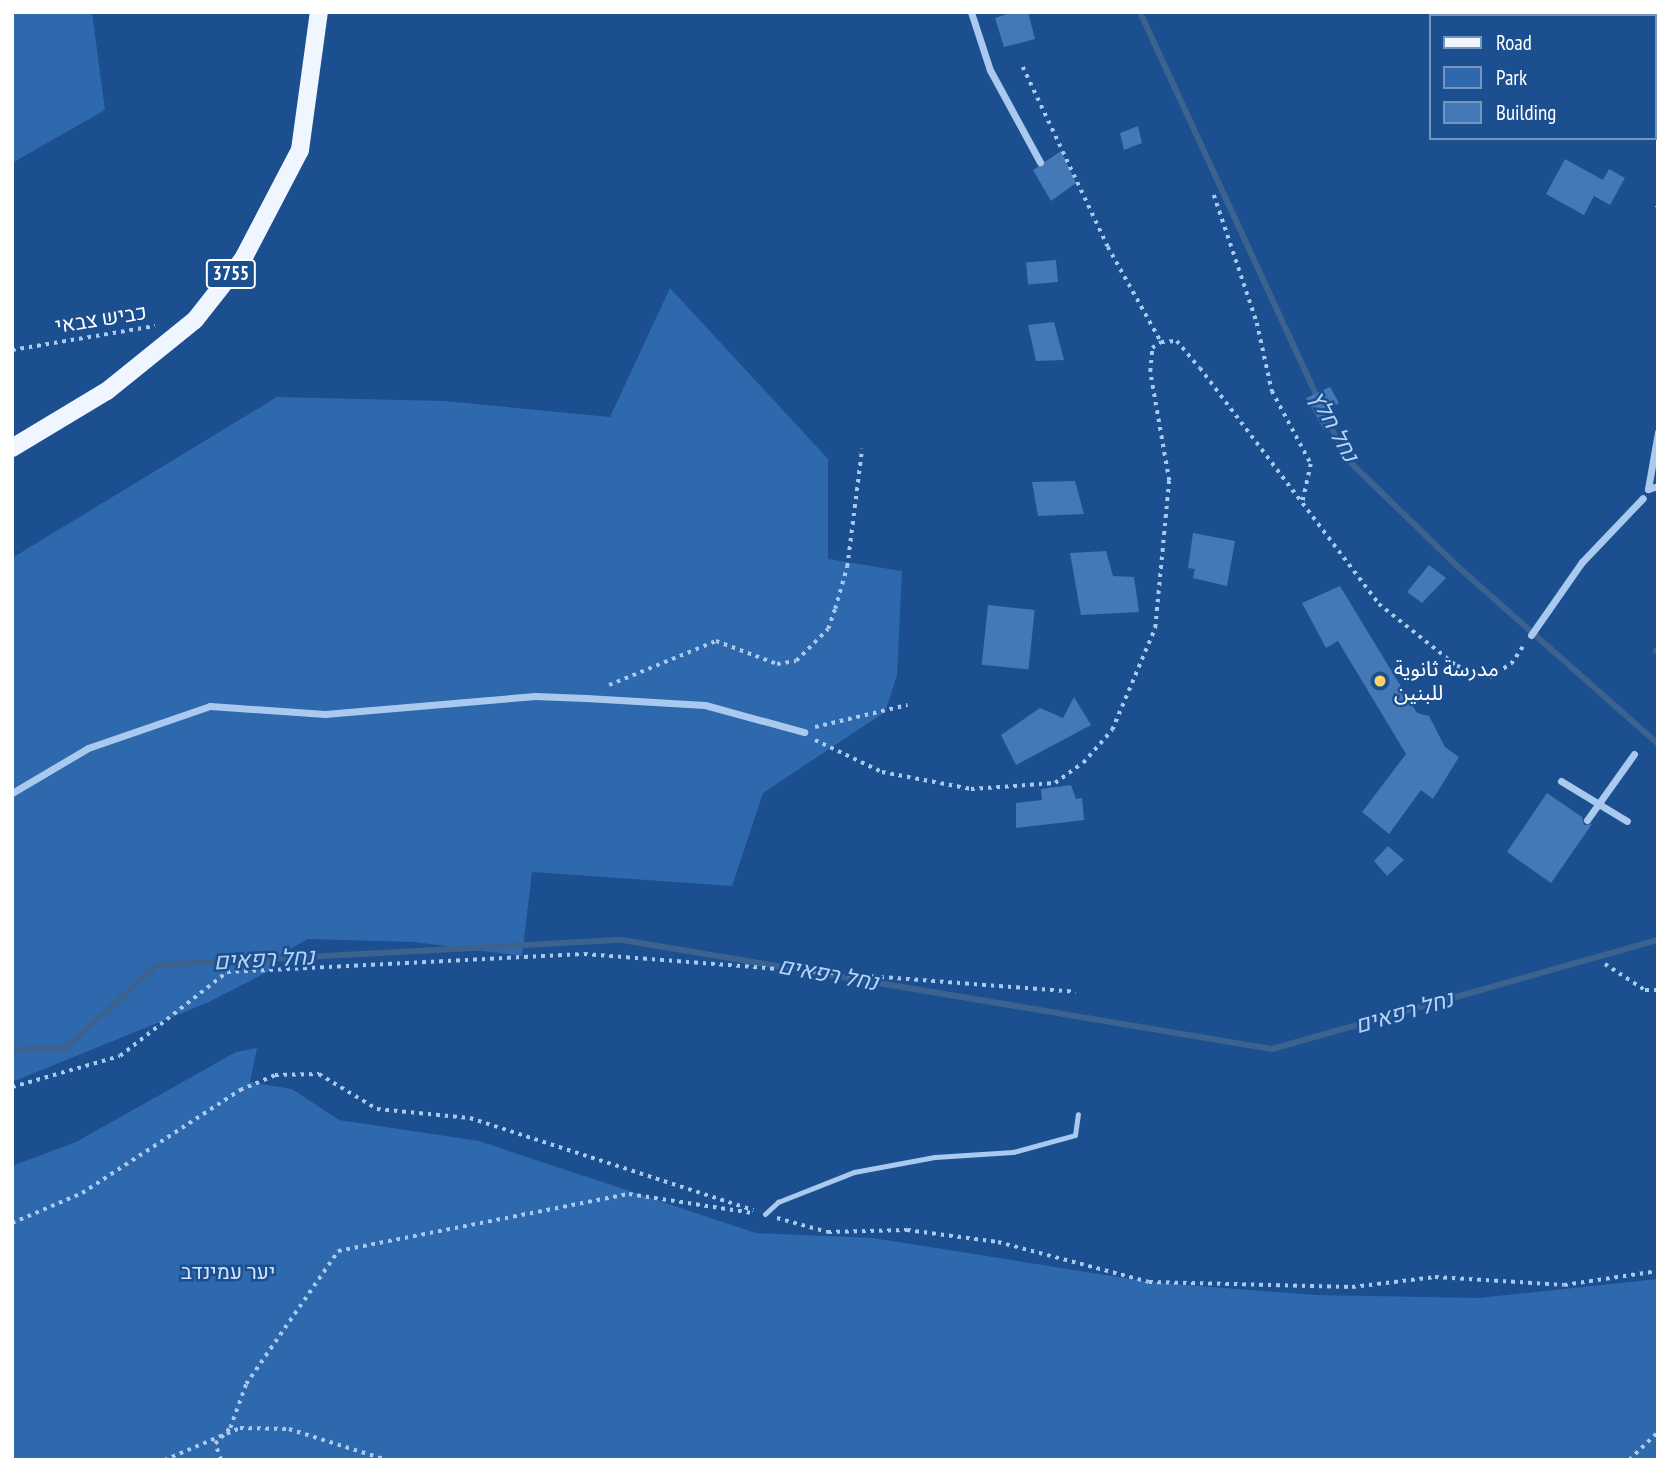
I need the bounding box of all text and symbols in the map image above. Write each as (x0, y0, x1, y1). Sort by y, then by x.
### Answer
legend (1428, 14, 1656, 140)
text: Road (1496, 29, 1532, 56)
text: Park (1496, 64, 1527, 91)
text: Building (1496, 99, 1556, 126)
road number: 3755 (205, 258, 257, 290)
street label: כביש צבאי (54, 299, 148, 339)
water label: נחל חלץ (1303, 386, 1365, 466)
place label: مدرسة ثانوية للبنين (1394, 656, 1499, 706)
marker: مدرسة ثانوية للبنين (1372, 673, 1388, 689)
water label: נחל רפאים (213, 943, 315, 975)
water label: נחל רפאים (776, 952, 880, 996)
water label: נחל רפאים (1352, 985, 1456, 1039)
park label: יער עמינדב (181, 1259, 275, 1285)

